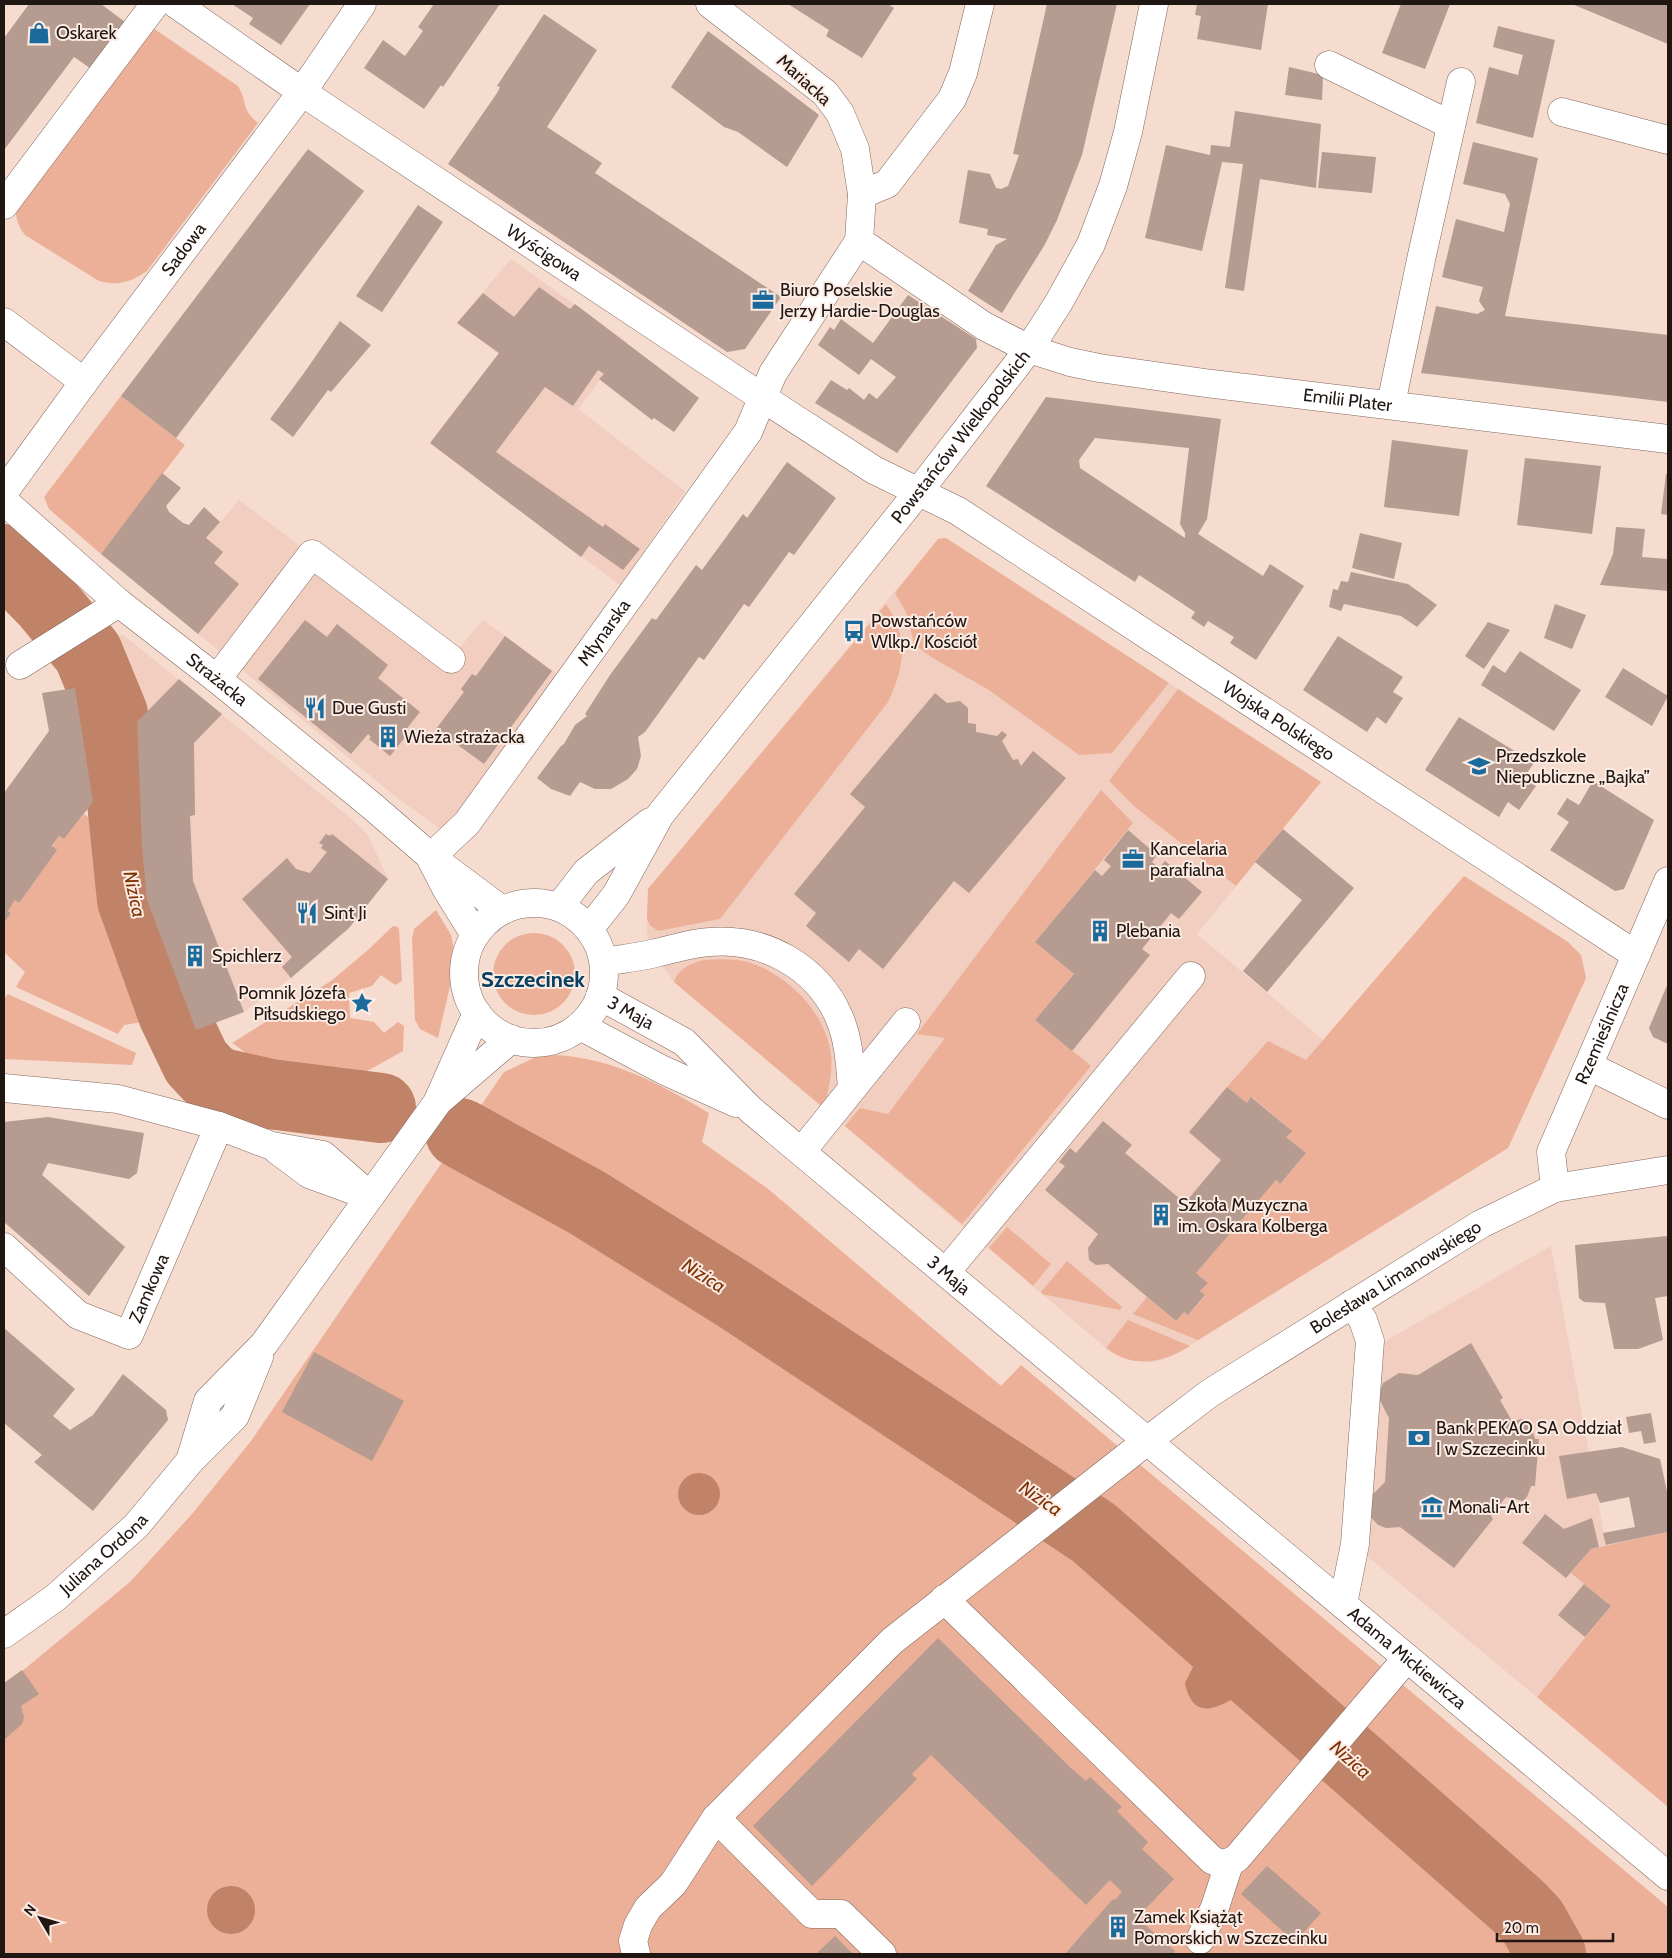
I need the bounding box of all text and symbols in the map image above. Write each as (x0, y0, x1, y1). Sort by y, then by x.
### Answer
shop icon: Oskarek (26, 20, 52, 46)
place label: Oskarek (56, 22, 117, 44)
street label: Mariacka (772, 50, 836, 111)
street label: Sadowa (157, 218, 211, 280)
street label: Wyścigowa (502, 220, 586, 286)
place label: Biuro Poselskie Jerzy Hardie-Douglas (779, 279, 940, 322)
office icon: Biuro Poselskie Jerzy Hardie-Douglas (750, 287, 776, 313)
street label: Powstańców Wielkopolskich (887, 346, 1035, 528)
street label: Emilii Plater (1302, 384, 1394, 417)
street label: Młynarska (573, 595, 635, 670)
place label: Powstańców Wlkp./ Kościół (871, 610, 978, 653)
bus stop icon: Powstańców Wlkp./ Kościół (841, 618, 867, 644)
street label: Strażacka (182, 648, 252, 711)
street label: Wojska Polskiego (1218, 676, 1339, 766)
restaurant icon: Due Gusti (302, 695, 328, 721)
place label: Due Gusti (332, 697, 406, 719)
building icon: Wieża strażacka (375, 724, 401, 750)
place label: Wieża strażacka (404, 726, 525, 748)
place label: Przedszkole Niepubliczne „Bajka” (1496, 745, 1650, 788)
school or university icon: Przedszkole Niepubliczne „Bajka” (1466, 753, 1492, 779)
place label: Kancelaria parafialna (1150, 838, 1228, 881)
office icon: Kancelaria parafialna (1120, 846, 1146, 872)
water label: Nizica (118, 869, 151, 919)
restaurant icon: Sint Ji (294, 900, 320, 926)
place label: Sint Ji (324, 902, 367, 924)
building icon: Plebania (1087, 918, 1113, 944)
place label: Plebania (1116, 920, 1181, 942)
building icon: Spichlerz (182, 943, 208, 969)
place label: Spichlerz (212, 945, 282, 967)
district label: Szczecinek (481, 966, 585, 993)
street label: Rzemieślnicza (1571, 979, 1634, 1088)
place label: Pomnik Józefa Piłsudskiego (238, 982, 346, 1025)
place icon: Pomnik Józefa Piłsudskiego (349, 990, 375, 1016)
street label: 3 Maja (604, 991, 658, 1035)
place label: Szkoła Muzyczna im. Oskara Kolberga (1178, 1194, 1328, 1237)
building icon: Szkoła Muzyczna im. Oskara Kolberga (1148, 1202, 1174, 1228)
street label: Bolesława Limanowskiego (1306, 1216, 1485, 1339)
street label: Zamkowa (124, 1250, 174, 1326)
street label: 3 Maja (923, 1251, 975, 1300)
water label: Nizica (678, 1253, 730, 1298)
place label: Bank PEKAO SA Oddział I w Szczecinku (1436, 1417, 1622, 1460)
bank icon: Bank PEKAO SA Oddział I w Szczecinku (1406, 1425, 1432, 1451)
water label: Nizica (1015, 1476, 1067, 1521)
museum icon: Monali-Art (1419, 1494, 1445, 1520)
place label: Monali-Art (1448, 1496, 1530, 1518)
street label: Juliana Ordona (54, 1509, 153, 1600)
street label: Adama Mickiewicza (1343, 1602, 1471, 1714)
water label: Nizica (1325, 1735, 1376, 1783)
north arrow (15, 1893, 65, 1943)
text: N (20, 1901, 40, 1919)
place label: Zamek Książąt Pomorskich w Szczecinku (1134, 1906, 1328, 1949)
scale bar (1497, 1910, 1613, 1942)
building icon: Zamek Książąt Pomorskich w Szczecinku (1105, 1914, 1131, 1940)
text: 20 m (1504, 1919, 1539, 1937)

